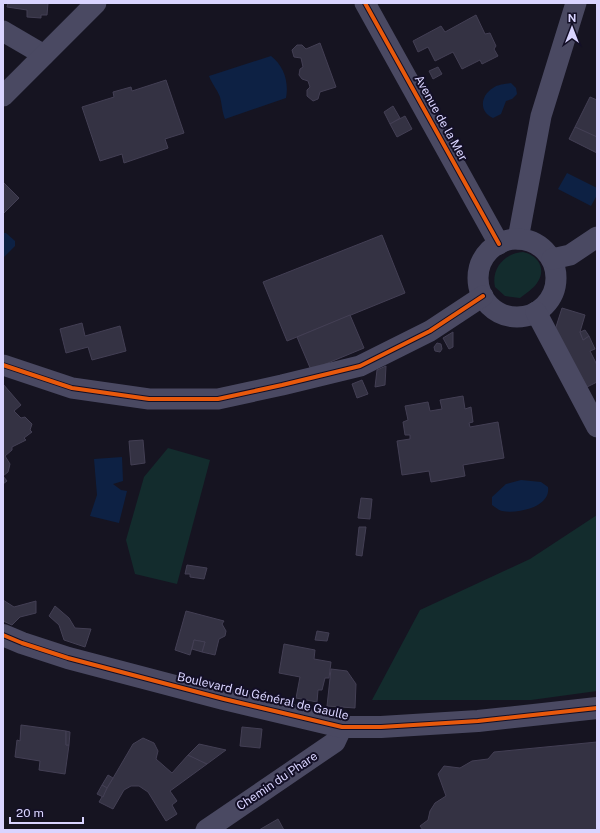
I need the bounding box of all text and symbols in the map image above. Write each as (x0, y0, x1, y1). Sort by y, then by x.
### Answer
north arrow (552, 8, 592, 48)
text: N (568, 12, 576, 24)
street label: Avenue de la Mer (412, 73, 471, 164)
street label: Boulevard du Général de Gaulle (176, 669, 350, 723)
street label: Chemin du Phare (234, 749, 320, 813)
scale bar (10, 799, 83, 825)
text: 20 m (16, 806, 44, 820)

